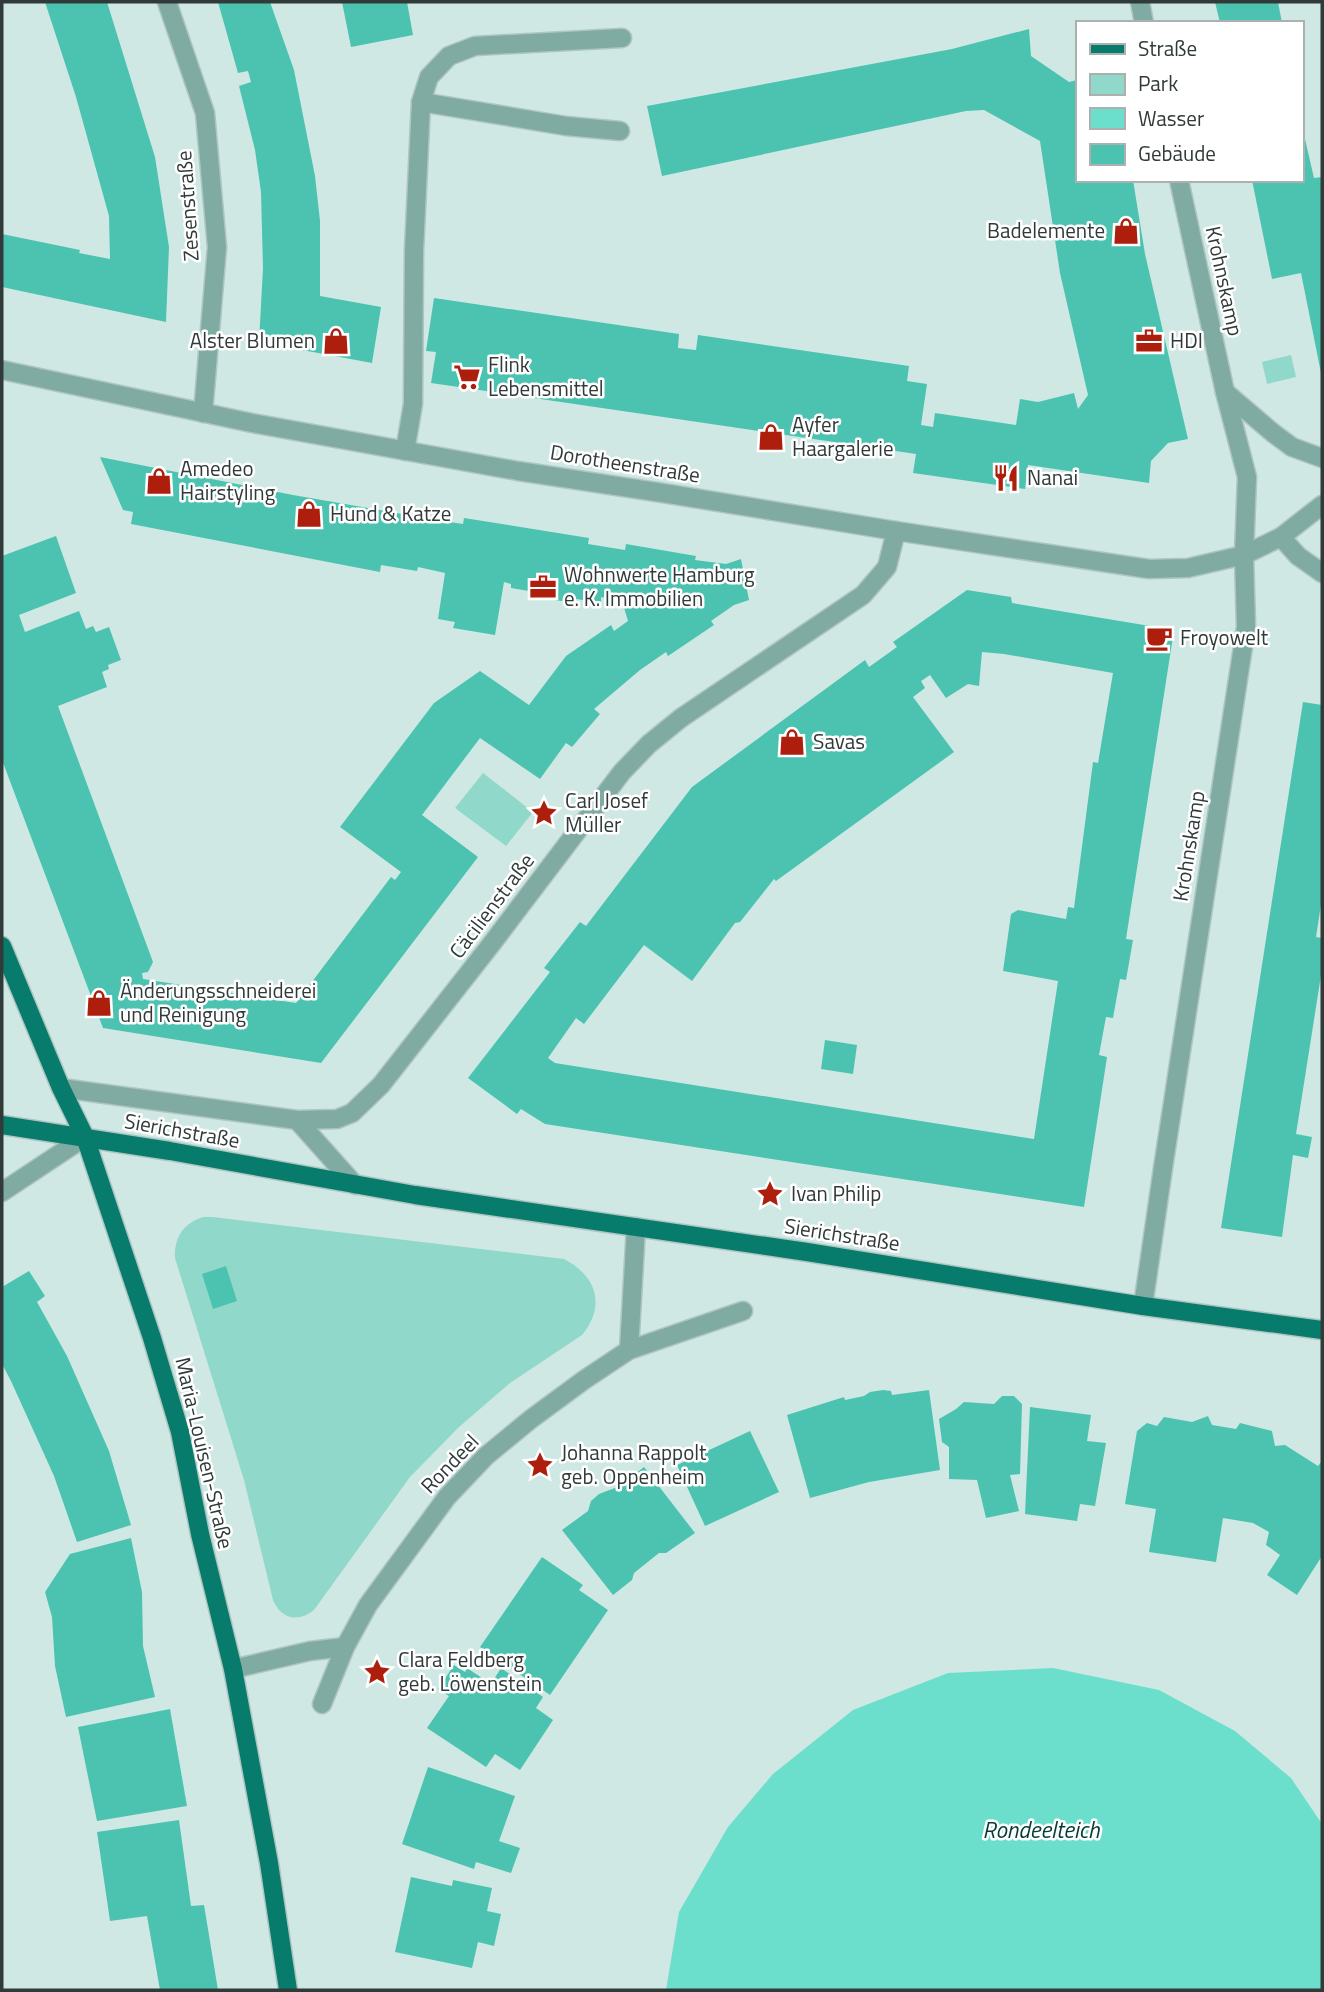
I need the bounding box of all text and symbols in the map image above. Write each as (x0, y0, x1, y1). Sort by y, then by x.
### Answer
legend (1076, 21, 1303, 182)
text: Straße (1138, 32, 1197, 64)
text: Park (1138, 67, 1178, 99)
text: Wasser (1138, 102, 1204, 134)
text: Gebäude (1138, 137, 1216, 169)
street label: Zesenstraße (167, 150, 207, 262)
place label: Badelemente (987, 214, 1105, 246)
shop icon: Badelemente (1111, 216, 1141, 246)
street label: Krohnskamp (1198, 223, 1252, 339)
place label: Alster Blumen (190, 324, 315, 356)
place label: HDI (1170, 324, 1203, 356)
shop icon: Alster Blumen (321, 326, 351, 356)
office icon: HDI (1134, 326, 1164, 356)
place label: Flink Lebensmittel (488, 348, 604, 404)
supermarket icon: Flink Lebensmittel (452, 362, 482, 392)
place label: Ayfer Haargalerie (792, 408, 894, 464)
shop icon: Ayfer Haargalerie (756, 422, 786, 452)
street label: Dorotheenstraße (548, 435, 702, 491)
place label: Amedeo Hairstyling (180, 452, 276, 508)
place label: Nanai (1027, 461, 1078, 493)
restaurant icon: Nanai (991, 463, 1021, 493)
shop icon: Amedeo Hairstyling (144, 466, 174, 496)
place label: Hund & Katze (330, 497, 451, 529)
shop icon: Hund & Katze (294, 499, 324, 529)
place label: Wohnwerte Hamburg e. K. Immobilien (564, 558, 755, 614)
office icon: Wohnwerte Hamburg e. K. Immobilien (528, 572, 558, 602)
place label: Froyowelt (1180, 621, 1269, 653)
cafe icon: Froyowelt (1144, 623, 1174, 653)
place label: Savas (813, 725, 865, 757)
shop icon: Savas (777, 727, 807, 757)
place label: Carl Josef Müller (565, 784, 648, 840)
street label: Krohnskamp (1163, 788, 1213, 903)
place icon: Carl Josef Müller (529, 798, 559, 828)
street label: Cäcilienstraße (441, 846, 541, 965)
place label: Änderungsschneiderei und Reinigung (120, 974, 316, 1030)
shop icon: Änderungsschneiderei und Reinigung (84, 988, 114, 1018)
street label: Sierichstraße (122, 1104, 242, 1156)
place label: Ivan Philip (791, 1177, 881, 1209)
place icon: Ivan Philip (755, 1179, 785, 1209)
street label: Sierichstraße (782, 1209, 902, 1259)
street label: Maria-Louisen-Straße (167, 1354, 243, 1552)
street label: Rondeel (413, 1426, 486, 1500)
place label: Johanna Rappolt geb. Oppenheim (561, 1436, 707, 1492)
place icon: Johanna Rappolt geb. Oppenheim (525, 1450, 555, 1480)
place label: Clara Feldberg geb. Löwenstein (398, 1643, 542, 1699)
place icon: Clara Feldberg geb. Löwenstein (362, 1657, 392, 1687)
water label: Rondeelteich (983, 1812, 1100, 1847)

